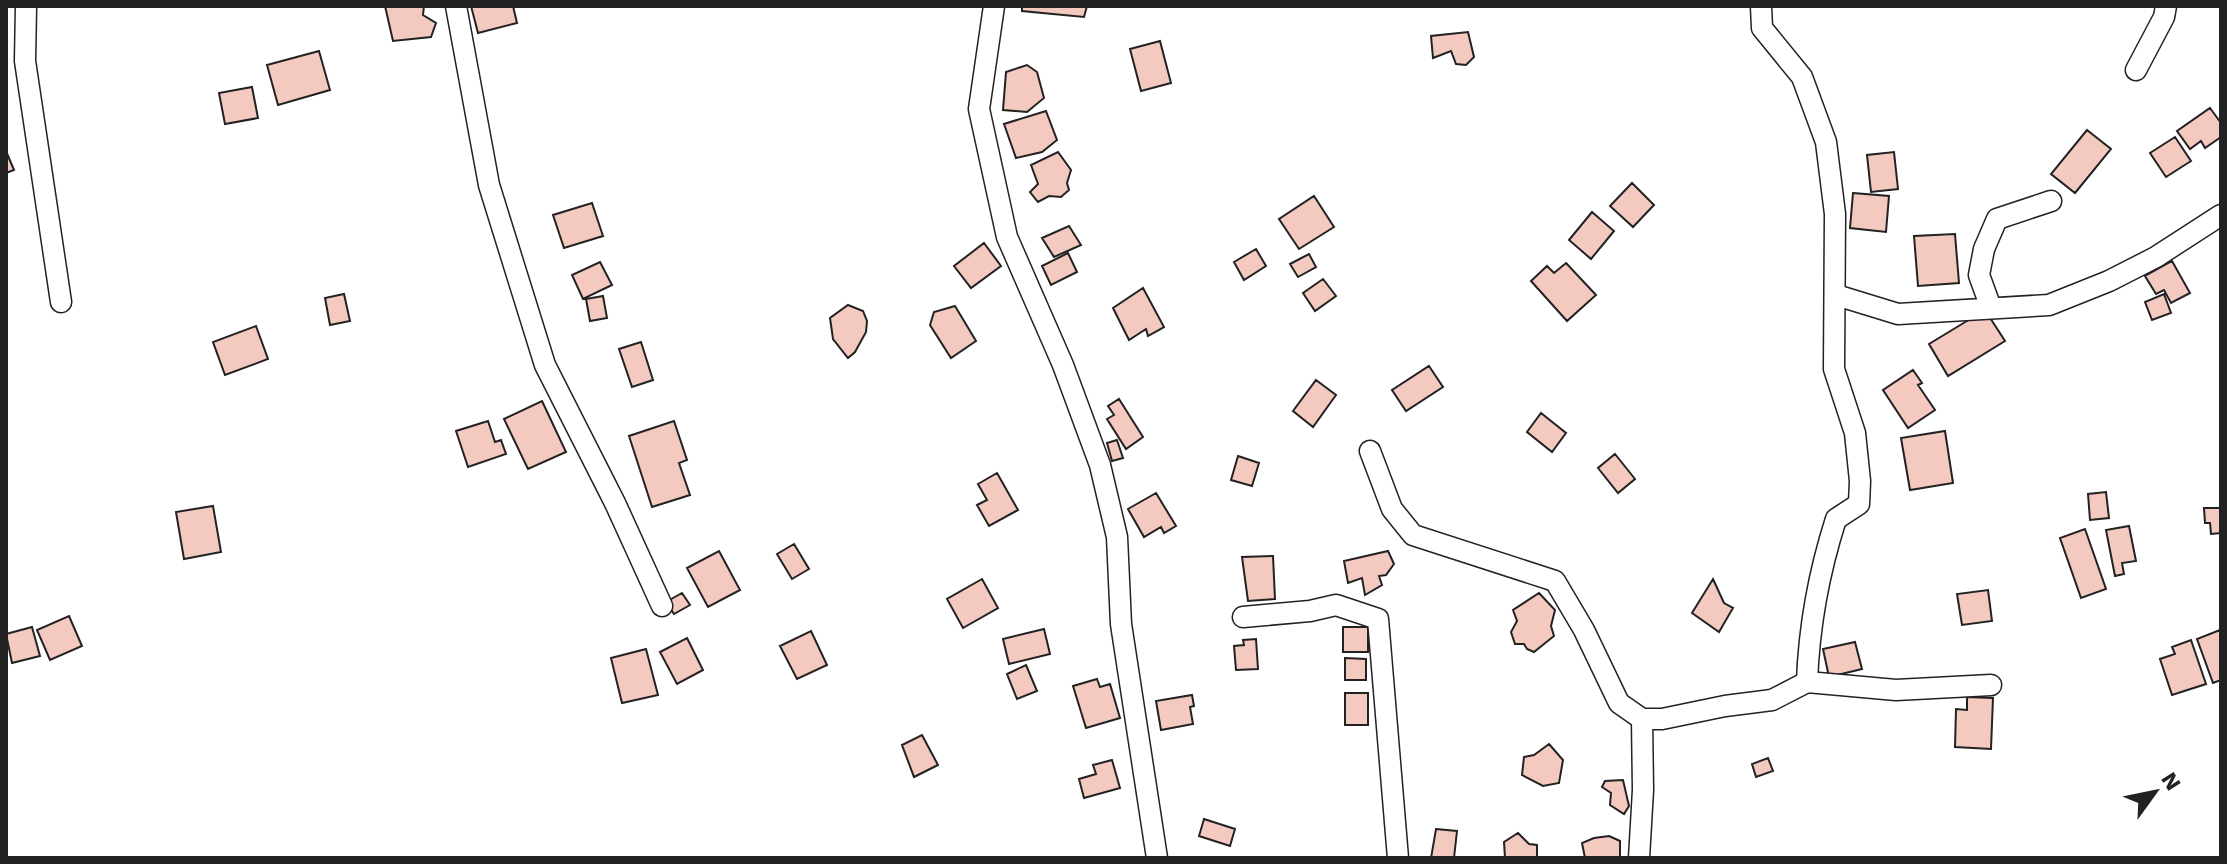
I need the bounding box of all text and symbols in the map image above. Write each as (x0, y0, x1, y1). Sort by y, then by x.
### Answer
north arrow (2115, 752, 2195, 832)
text: N (2156, 768, 2186, 795)

